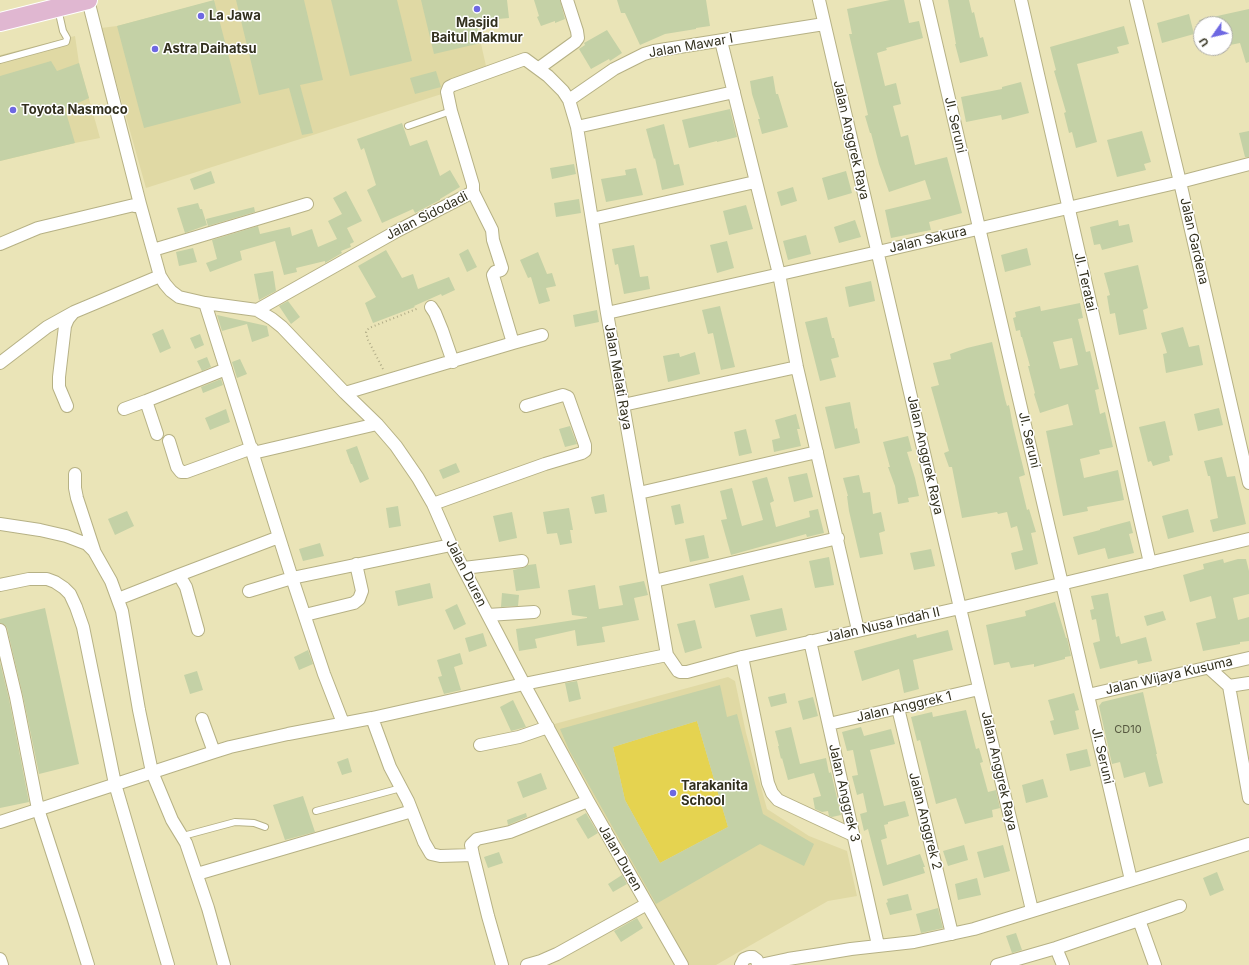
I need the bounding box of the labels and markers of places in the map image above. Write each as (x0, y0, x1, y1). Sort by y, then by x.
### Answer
marker: Masjid Baitul Makmur (472, 4, 482, 14)
place label: La Jawa (209, 8, 261, 24)
marker: La Jawa (196, 11, 206, 21)
place label: Masjid Baitul Makmur (431, 15, 523, 46)
place label: Astra Daihatsu (163, 41, 256, 57)
marker: Astra Daihatsu (150, 44, 160, 54)
place label: Toyota Nasmoco (21, 102, 128, 118)
marker: Toyota Nasmoco (8, 105, 18, 115)
place label: Tarakanita School (681, 778, 748, 809)
marker: Tarakanita School (668, 788, 678, 798)

